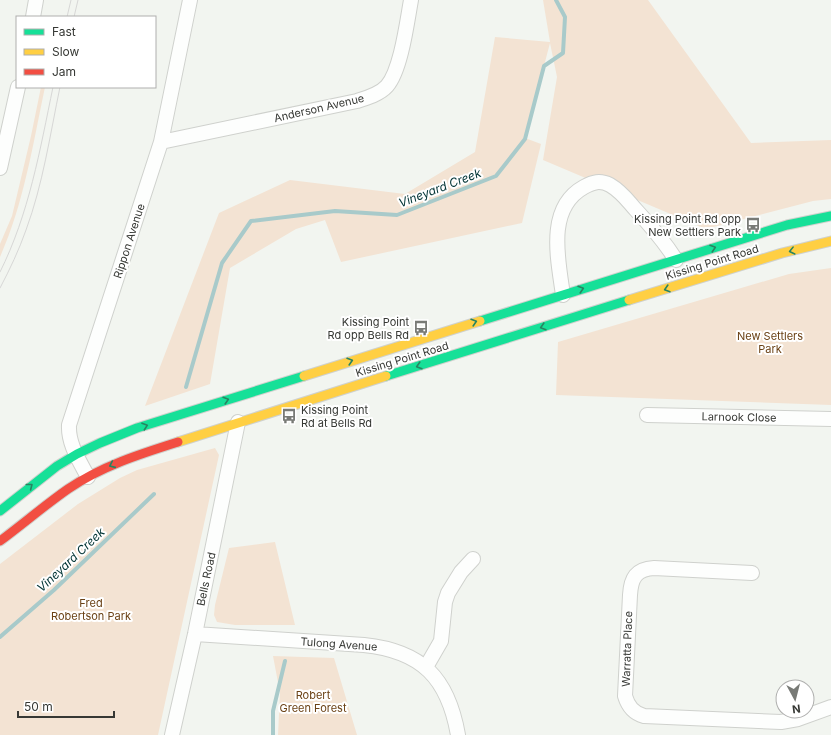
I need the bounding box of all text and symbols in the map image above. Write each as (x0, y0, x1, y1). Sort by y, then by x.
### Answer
legend (16, 16, 156, 88)
text: Fast (52, 24, 76, 39)
text: Slow (52, 44, 80, 59)
text: Jam (52, 64, 76, 79)
street label: Anderson Avenue (273, 91, 365, 125)
water label: Vineyard Creek (396, 165, 484, 210)
street label: Rippon Avenue (110, 202, 148, 280)
place label: Kissing Point Rd opp New Settlers Park (634, 212, 741, 239)
bus stop icon: Kissing Point Rd opp New Settlers Park (744, 216, 762, 234)
street label: Kissing Point Road (664, 241, 760, 283)
one-way arrow (709, 244, 716, 253)
one-way arrow (788, 246, 795, 254)
one-way arrow (664, 284, 671, 293)
one-way arrow (578, 285, 585, 294)
place label: Kissing Point Rd opp Bells Rd (328, 315, 409, 342)
one-way arrow (471, 318, 478, 327)
bus stop icon: Kissing Point Rd opp Bells Rd (412, 319, 430, 337)
one-way arrow (540, 322, 547, 331)
park label: New Settlers Park (737, 329, 803, 356)
street label: Kissing Point Road (354, 338, 450, 380)
one-way arrow (346, 357, 353, 366)
one-way arrow (416, 361, 423, 370)
one-way arrow (222, 396, 229, 405)
place label: Kissing Point Rd at Bells Rd (301, 403, 372, 430)
bus stop icon: Kissing Point Rd at Bells Rd (280, 407, 298, 425)
street label: Larnook Close (701, 409, 777, 425)
one-way arrow (141, 422, 148, 430)
one-way arrow (109, 460, 117, 468)
one-way arrow (26, 483, 33, 490)
water label: Vineyard Creek (34, 524, 108, 595)
street label: Bells Road (194, 551, 218, 607)
park label: Fred Robertson Park (51, 596, 131, 623)
street label: Warratta Place (619, 611, 635, 687)
street label: Tulong Avenue (300, 634, 378, 654)
north arrow (775, 679, 815, 719)
park label: Robert Green Forest (279, 688, 347, 715)
scale bar (18, 693, 114, 719)
text: 50 m (24, 699, 53, 714)
text: N (791, 701, 801, 716)

